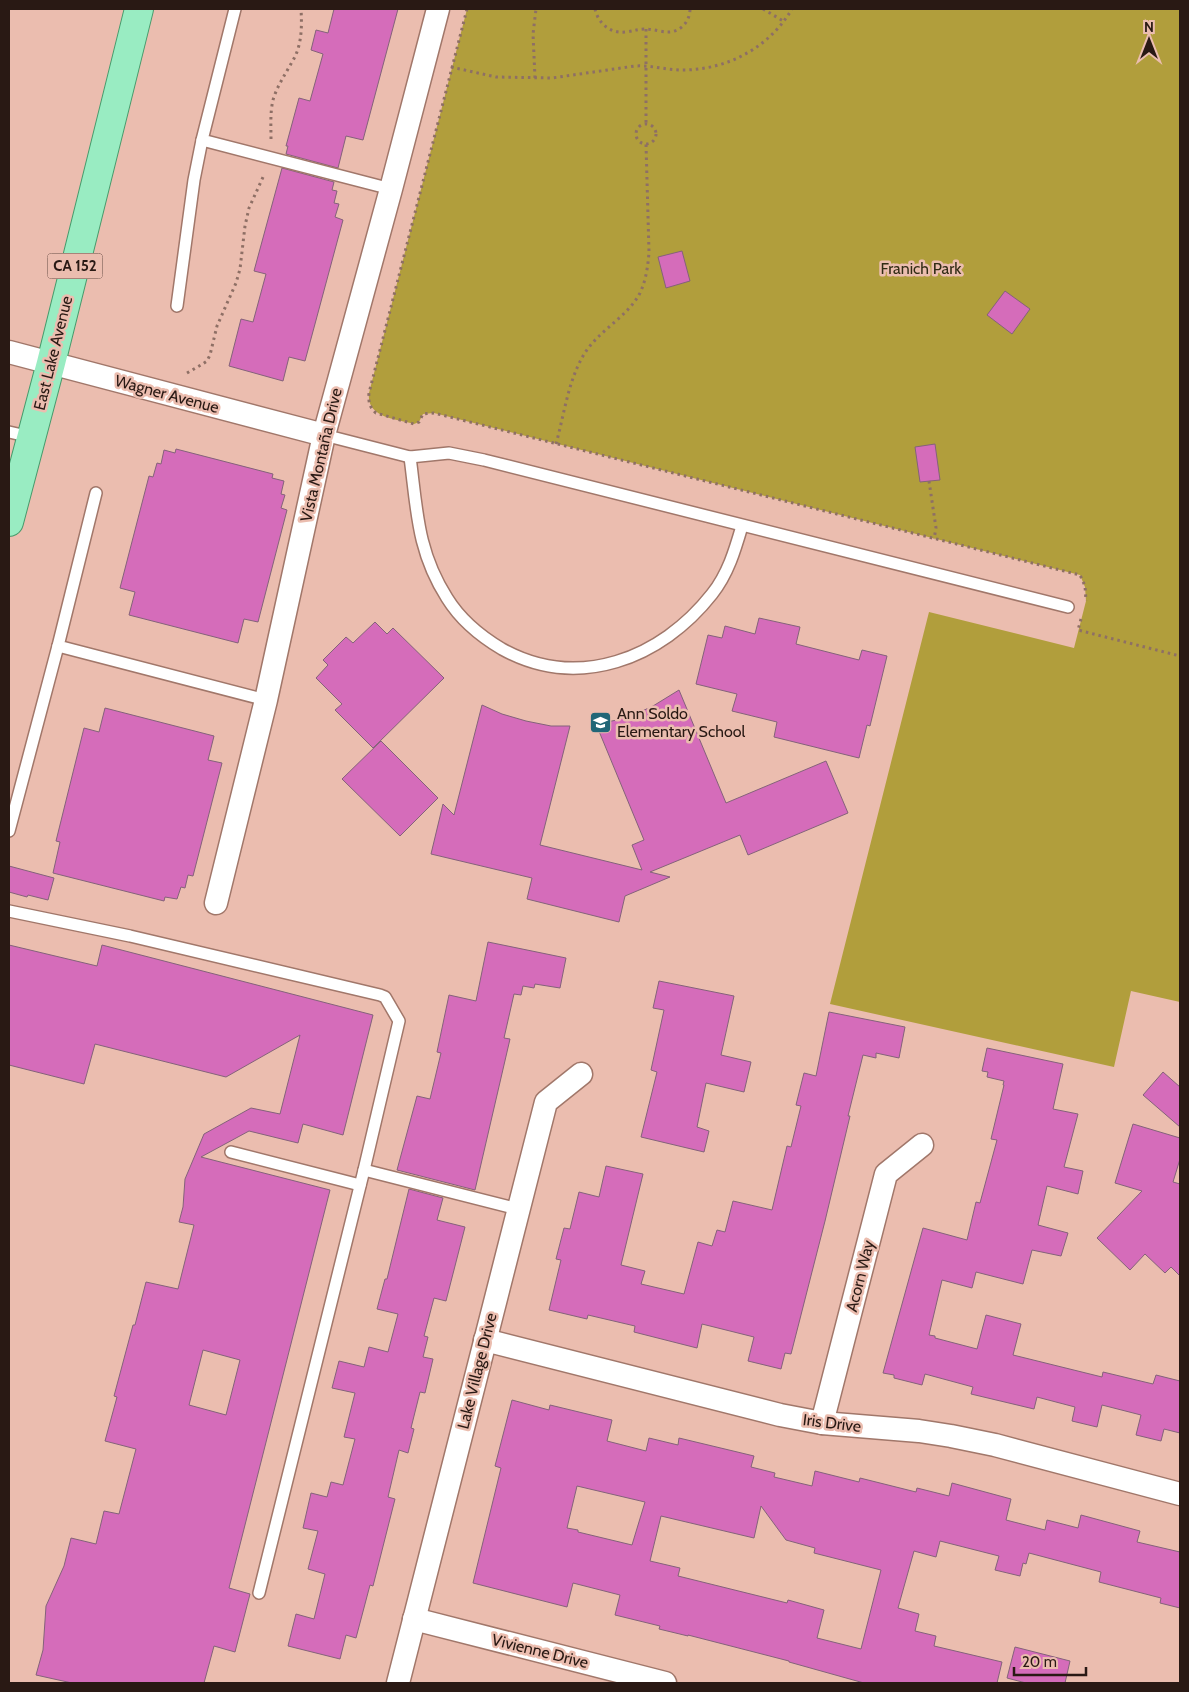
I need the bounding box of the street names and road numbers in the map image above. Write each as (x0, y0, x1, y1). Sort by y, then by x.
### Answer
road number: CA 152 (48, 254, 102, 278)
street label: East Lake Avenue (30, 294, 76, 412)
street label: Wagner Avenue (113, 371, 221, 417)
street label: Vista Montaña Drive (296, 386, 346, 524)
street label: Acorn Way (842, 1238, 878, 1314)
street label: Lake Village Drive (453, 1311, 501, 1431)
street label: Iris Drive (802, 1410, 862, 1436)
street label: Vivienne Drive (490, 1630, 590, 1672)

